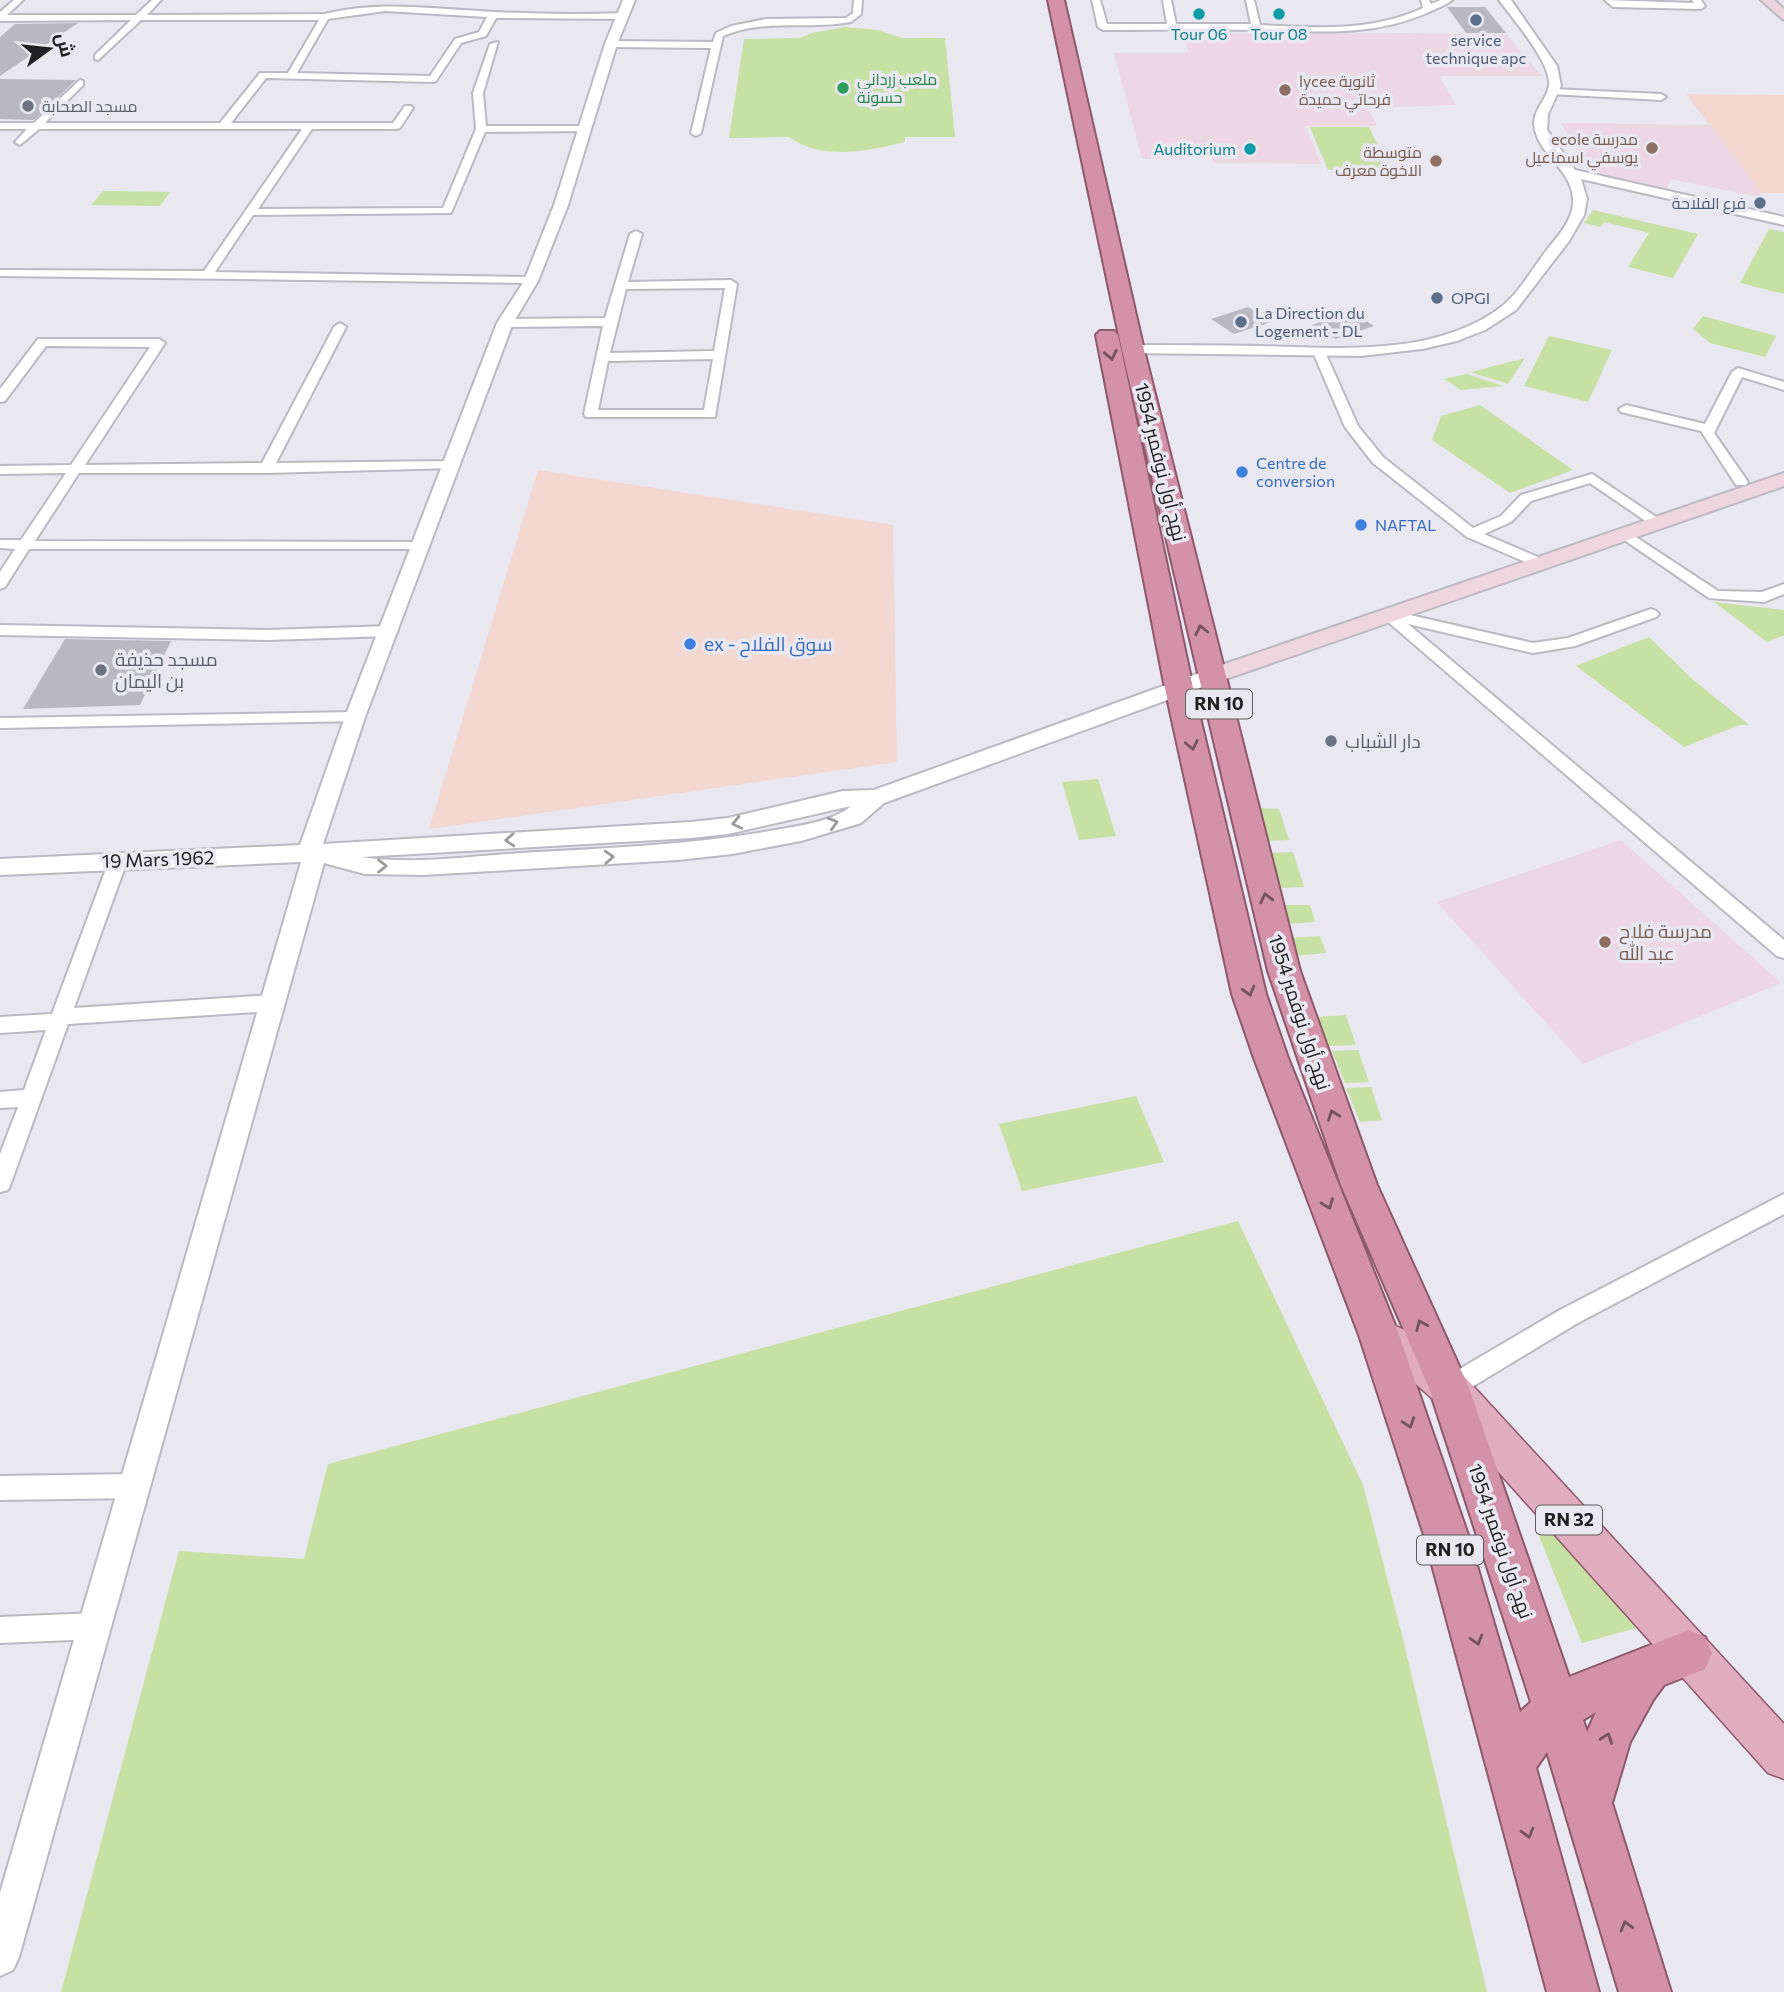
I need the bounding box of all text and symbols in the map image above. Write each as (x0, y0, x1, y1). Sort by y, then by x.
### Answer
marker: Tour 06 (1191, 6, 1207, 22)
marker: Tour 08 (1271, 6, 1287, 22)
marker: service technique apc (1468, 12, 1484, 28)
north arrow (14, 14, 84, 84)
place label: Tour 06 (1170, 24, 1228, 43)
place label: Tour 08 (1250, 24, 1308, 43)
text: ش (51, 30, 80, 59)
place label: service technique apc (1426, 30, 1526, 67)
place label: ملعب زرداني حسونة (857, 69, 937, 107)
place label: lycee ثانوية فرحاتي حميدة (1299, 71, 1391, 113)
marker: ملعب زرداني حسونة (835, 80, 851, 96)
marker: lycee ثانوية فرحاتي حميدة (1277, 82, 1293, 98)
place label: مسجد الصحابة (42, 96, 138, 116)
marker: مسجد الصحابة (20, 98, 36, 114)
place label: ecole مدرسة يوسفي اسماعيل (1525, 129, 1639, 171)
place label: Auditorium (1153, 139, 1236, 158)
marker: ecole مدرسة يوسفي اسماعيل (1644, 140, 1660, 156)
marker: Auditorium (1242, 141, 1258, 157)
place label: متوسطة الاخوة معرف (1335, 142, 1422, 180)
marker: متوسطة الاخوة معرف (1428, 153, 1444, 169)
place label: فرع الفلاحة (1672, 193, 1746, 215)
marker: فرع الفلاحة (1752, 195, 1768, 211)
place label: OPGI (1451, 288, 1490, 307)
marker: OPGI (1429, 290, 1445, 306)
place label: La Direction du Logement - DL (1255, 303, 1365, 340)
marker: La Direction du Logement - DL (1233, 314, 1249, 330)
one-way arrow (1103, 349, 1118, 361)
street label: نهج أول نوفمبر 1954 (1128, 380, 1192, 544)
place label: Centre de conversion (1256, 453, 1335, 490)
marker: Centre de conversion (1234, 464, 1250, 480)
place label: NAFTAL (1375, 515, 1436, 534)
marker: NAFTAL (1353, 517, 1369, 533)
one-way arrow (1195, 624, 1209, 636)
place label: ex - سوق الفلاح (704, 632, 832, 658)
marker: ex - سوق الفلاح (682, 636, 698, 652)
place label: مسجد حذيفة بن اليمان (115, 647, 218, 693)
marker: مسجد حذيفة بن اليمان (93, 662, 109, 678)
road number: RN 10 (1186, 690, 1252, 718)
place label: دار الشباب (1345, 729, 1421, 753)
marker: دار الشباب (1323, 733, 1339, 749)
one-way arrow (1183, 739, 1198, 751)
one-way arrow (731, 815, 743, 830)
one-way arrow (827, 817, 839, 832)
one-way arrow (504, 832, 515, 847)
street label: 19 Mars 1962 (101, 845, 215, 872)
one-way arrow (604, 850, 615, 865)
one-way arrow (377, 858, 388, 874)
one-way arrow (1259, 893, 1274, 905)
place label: مدرسة فلاح عبد الله (1619, 919, 1712, 964)
street label: نهج أول نوفمبر 1954 (1262, 931, 1336, 1093)
marker: مدرسة فلاح عبد الله (1597, 934, 1613, 950)
one-way arrow (1240, 985, 1255, 997)
one-way arrow (1328, 1110, 1342, 1122)
one-way arrow (1319, 1197, 1333, 1209)
one-way arrow (1415, 1320, 1429, 1332)
one-way arrow (1401, 1416, 1415, 1429)
street label: نهج أول نوفمبر 1954 (1461, 1460, 1539, 1622)
road number: RN 32 (1536, 1506, 1602, 1534)
road number: RN 10 (1417, 1535, 1483, 1564)
one-way arrow (1469, 1634, 1484, 1646)
one-way arrow (1599, 1732, 1613, 1744)
one-way arrow (1520, 1827, 1535, 1839)
one-way arrow (1620, 1921, 1635, 1933)

